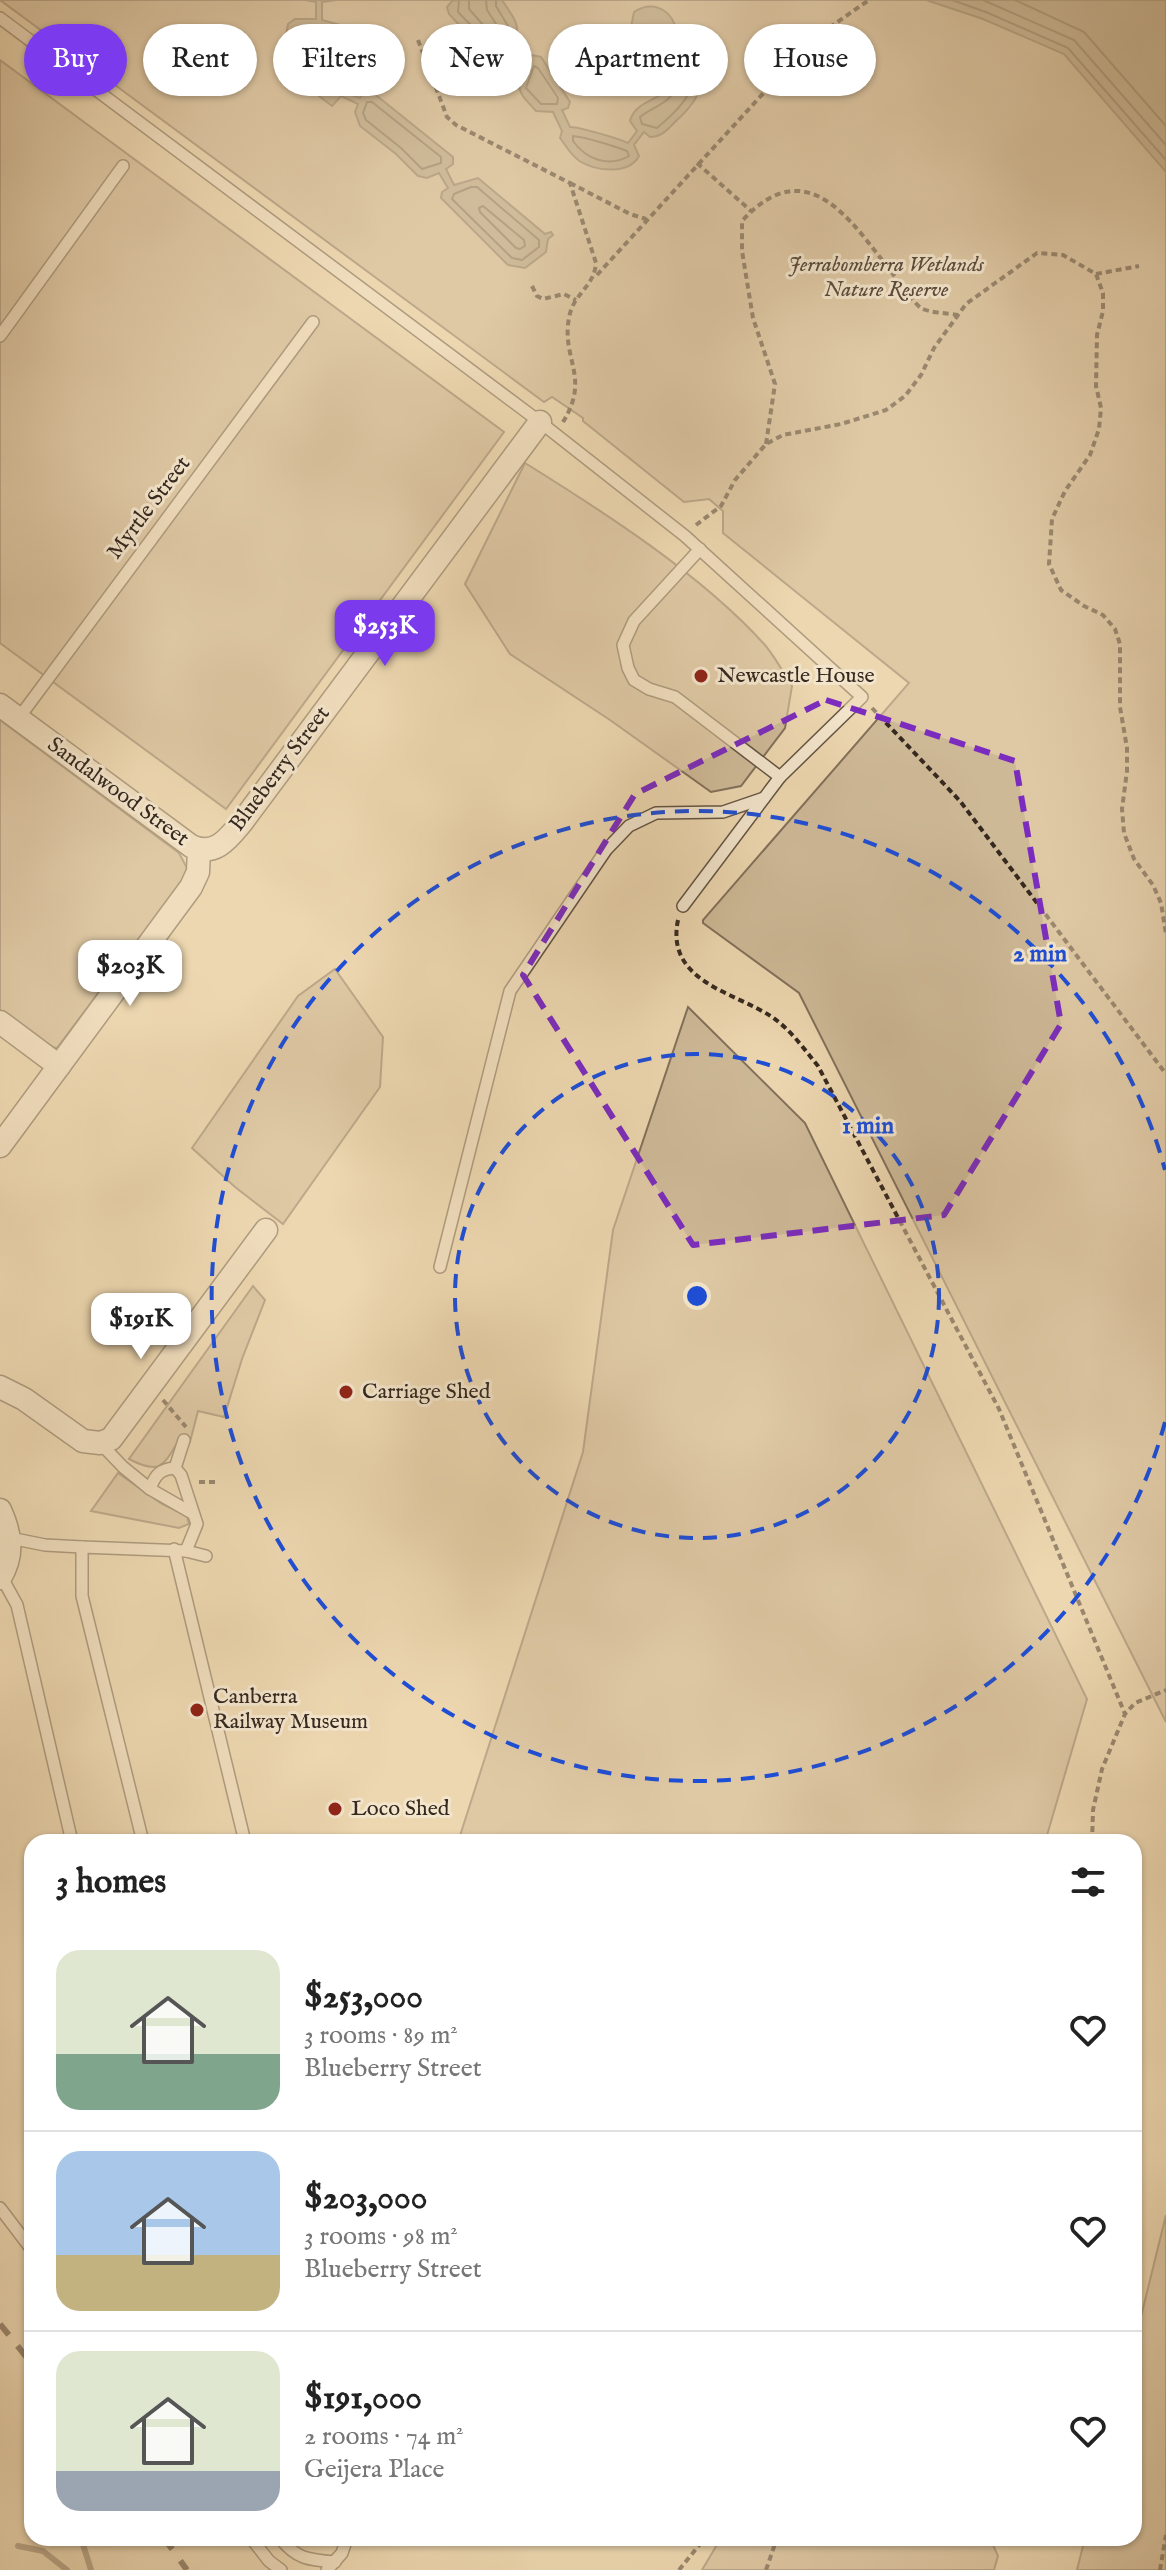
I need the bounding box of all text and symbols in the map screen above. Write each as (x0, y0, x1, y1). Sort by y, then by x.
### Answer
chip: Buy (24, 24, 127, 96)
chip: Rent (143, 24, 257, 96)
chip: Filters (273, 24, 405, 96)
chip: New (421, 24, 532, 96)
chip: Apartment (548, 24, 728, 96)
chip: House (744, 24, 876, 96)
park label: Jerrabomberra Wetlands Nature Reserve (788, 251, 985, 304)
street label: Myrtle Street (101, 450, 197, 565)
pin: $253K (329, 600, 441, 668)
text: $253K (353, 609, 417, 642)
place label: Newcastle House (717, 662, 875, 690)
marker: Newcastle House (692, 667, 710, 685)
street label: Blueberry Street (224, 700, 337, 837)
street label: Sandalwood Street (42, 731, 195, 853)
text: 2 min (1013, 939, 1067, 970)
pin: $203K (74, 940, 186, 1008)
text: $203K (96, 949, 164, 982)
text: 1 min (842, 1111, 894, 1142)
centre of rings (683, 1282, 711, 1310)
pin: $191K (85, 1293, 197, 1361)
text: $191K (109, 1302, 173, 1335)
place label: Carriage Shed (362, 1378, 491, 1406)
marker: Carriage Shed (337, 1383, 355, 1401)
place label: Canberra Railway Museum (213, 1683, 368, 1736)
marker: Canberra Railway Museum (188, 1701, 206, 1719)
place label: Loco Shed (351, 1795, 450, 1823)
marker: Loco Shed (326, 1800, 344, 1818)
icon: filters (1066, 1860, 1110, 1904)
text: 3 homes (56, 1861, 166, 1904)
text: $253,000 (304, 1976, 423, 2019)
icon: home (120, 1982, 216, 2078)
icon: heart (1066, 2008, 1110, 2052)
text: 3 rooms · 89 m² (304, 2019, 458, 2052)
text: Blueberry Street (304, 2052, 482, 2085)
text: $203,000 (304, 2177, 427, 2220)
icon: home (120, 2183, 216, 2279)
icon: heart (1066, 2209, 1110, 2253)
text: 3 rooms · 98 m² (304, 2220, 458, 2253)
text: Blueberry Street (304, 2253, 482, 2286)
text: $191,000 (304, 2377, 422, 2420)
icon: home (120, 2383, 216, 2479)
icon: heart (1066, 2409, 1110, 2453)
text: 2 rooms · 74 m² (304, 2420, 464, 2453)
text: Geijera Place (304, 2453, 445, 2486)

